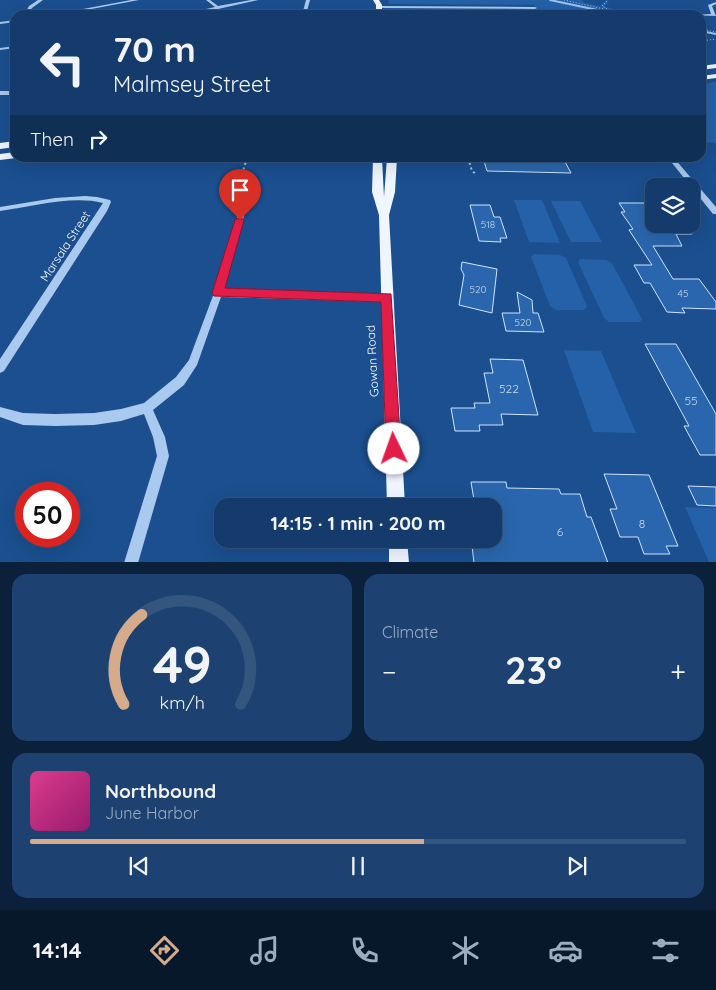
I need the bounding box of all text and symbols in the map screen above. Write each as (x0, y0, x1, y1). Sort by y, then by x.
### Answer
text: 70 m (113, 27, 196, 71)
icon: left (30, 30, 95, 95)
text: Malmsey Street (113, 70, 271, 98)
icon: right (84, 125, 112, 153)
text: Then (30, 127, 74, 151)
pin (219, 169, 261, 220)
icon: arrive (226, 176, 254, 204)
map controls (645, 178, 700, 233)
button: layers (645, 178, 700, 233)
street label: Marsala Street (37, 208, 93, 284)
house number: 518 (481, 218, 495, 231)
house number: 520 (470, 283, 487, 296)
house number: 45 (678, 287, 688, 300)
house number: 520 (515, 316, 532, 329)
street label: Gowan Road (363, 325, 381, 397)
house number: 522 (499, 381, 519, 396)
house number: 55 (684, 393, 698, 408)
position arrow (367, 422, 419, 474)
speed limit sign: 50 (15, 482, 80, 547)
text: 14:15 · 1 min · 200 m (271, 511, 445, 535)
house number: 8 (639, 516, 645, 531)
house number: 6 (557, 524, 564, 539)
text: Climate (382, 622, 438, 642)
text: 49 (152, 631, 212, 696)
text: 23° (505, 646, 562, 694)
text: − (382, 654, 397, 689)
text: + (670, 654, 686, 689)
text: km/h (159, 691, 205, 713)
text: Northbound (105, 779, 216, 803)
text: June Harbor (105, 803, 199, 823)
icon: previous (125, 852, 153, 880)
icon: pause (344, 852, 372, 880)
icon: next (563, 852, 591, 880)
icon: directions (147, 933, 182, 968)
icon: music (247, 933, 282, 968)
icon: phone (347, 933, 382, 968)
icon: climate (448, 933, 483, 968)
icon: car (548, 933, 583, 968)
icon: filters (648, 933, 683, 968)
text: 14:14 (33, 936, 82, 964)

